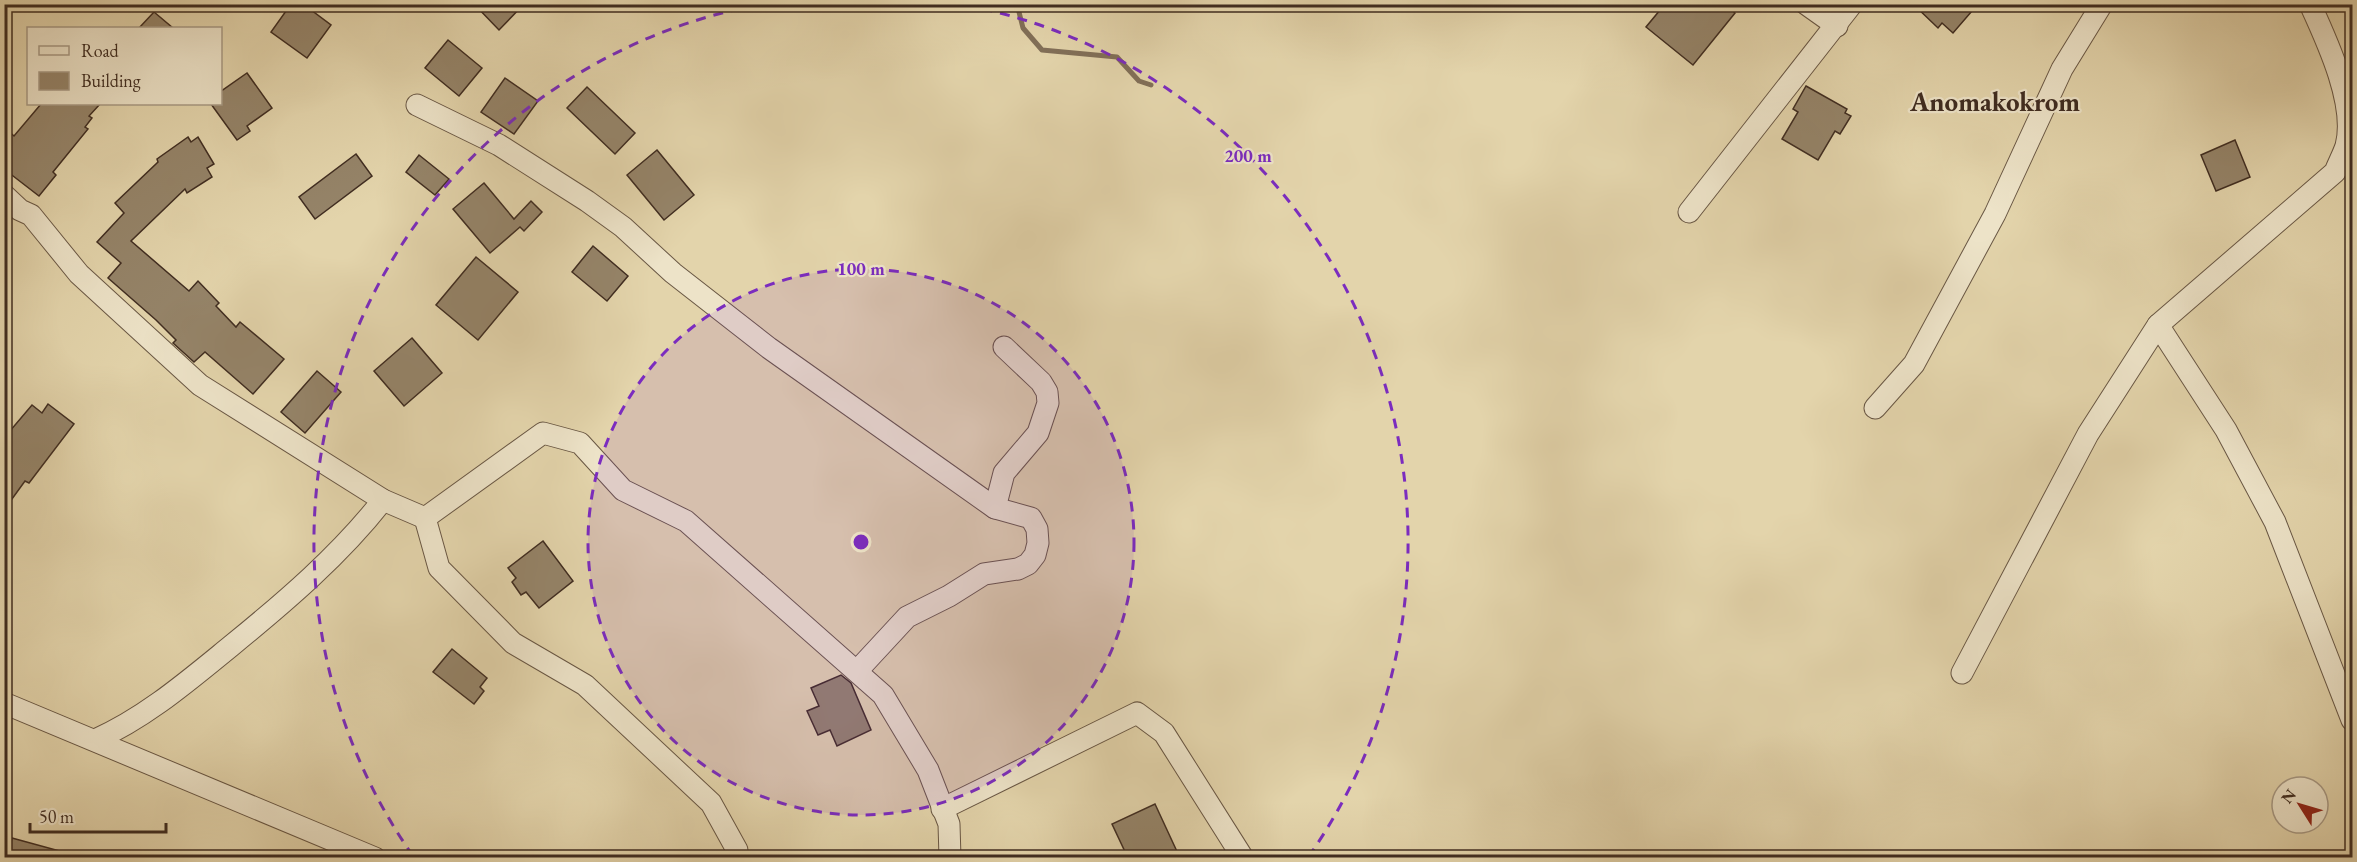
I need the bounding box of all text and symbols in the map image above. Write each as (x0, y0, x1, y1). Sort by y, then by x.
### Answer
legend (27, 27, 222, 105)
text: Road (81, 39, 120, 62)
text: Building (81, 69, 141, 92)
district label: Anomakokrom (1909, 84, 2080, 119)
text: 200 m (1224, 144, 1272, 167)
text: 100 m (837, 257, 885, 280)
centre of rings (851, 532, 871, 552)
north arrow (2270, 775, 2330, 835)
text: N (2276, 785, 2301, 808)
scale bar (30, 796, 166, 834)
text: 50 m (39, 805, 74, 828)

